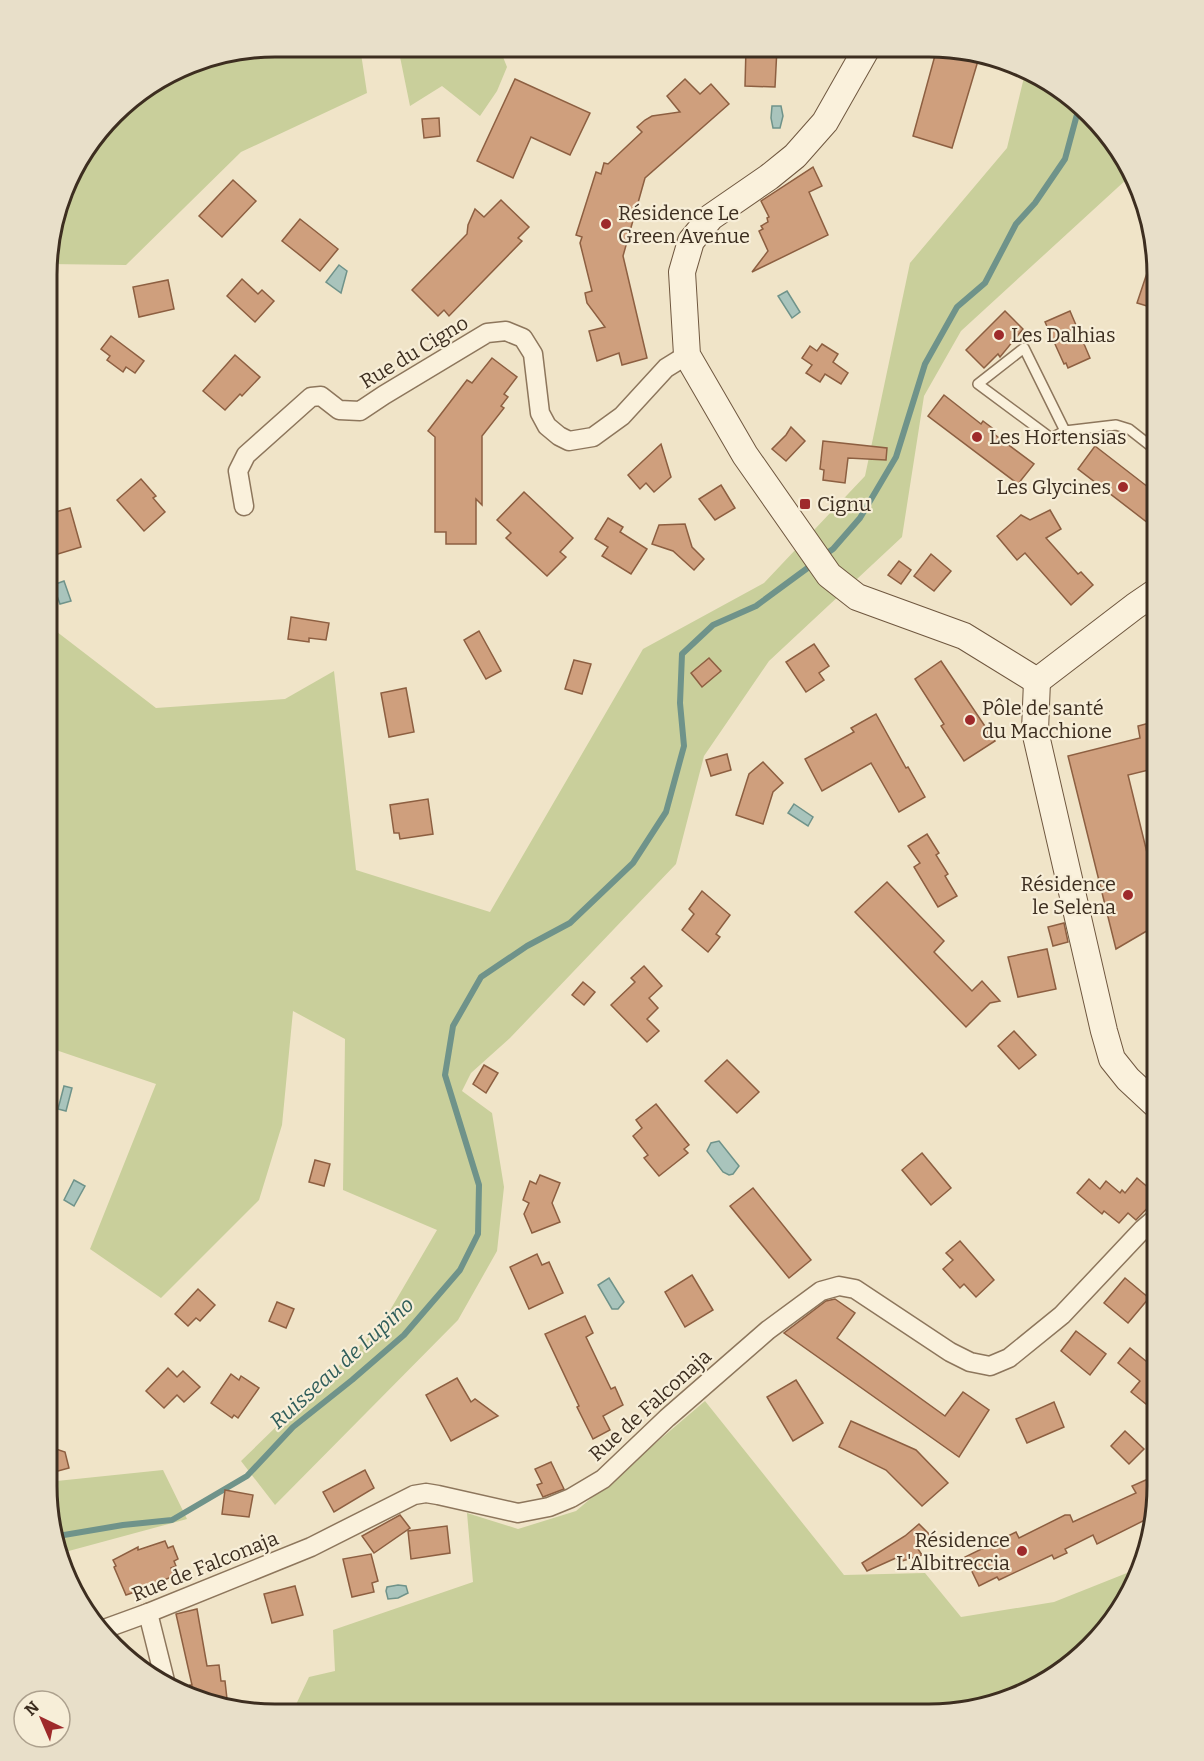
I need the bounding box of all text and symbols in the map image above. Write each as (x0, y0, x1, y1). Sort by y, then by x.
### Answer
place label: Résidence Le Green Avenue (618, 201, 750, 248)
marker: Résidence Le Green Avenue (599, 217, 613, 231)
street label: Rue du Cigno (356, 310, 472, 394)
place label: Les Dalhias (1011, 323, 1116, 347)
marker: Les Dalhias (992, 328, 1006, 342)
place label: Les Hortensias (989, 425, 1127, 449)
marker: Les Hortensias (970, 430, 984, 444)
place label: Les Glycines (996, 475, 1111, 499)
marker: Les Glycines (1116, 480, 1130, 494)
place label: Cignu (817, 492, 871, 516)
marker: Cignu (798, 497, 812, 511)
place label: Pôle de santé du Macchione (982, 696, 1112, 743)
marker: Pôle de santé du Macchione (963, 713, 977, 727)
place label: Résidence le Selena (1021, 872, 1116, 919)
marker: Résidence le Selena (1121, 888, 1135, 902)
water label: Ruisseau de Lupino (265, 1292, 419, 1434)
street label: Rue de Falconaja (584, 1344, 717, 1467)
street label: Rue de Falconaja (128, 1526, 282, 1607)
place label: Résidence L'Albitreccia (896, 1528, 1010, 1575)
marker: Résidence L'Albitreccia (1015, 1544, 1029, 1558)
north arrow (12, 1689, 72, 1749)
text: N (21, 1697, 43, 1720)

